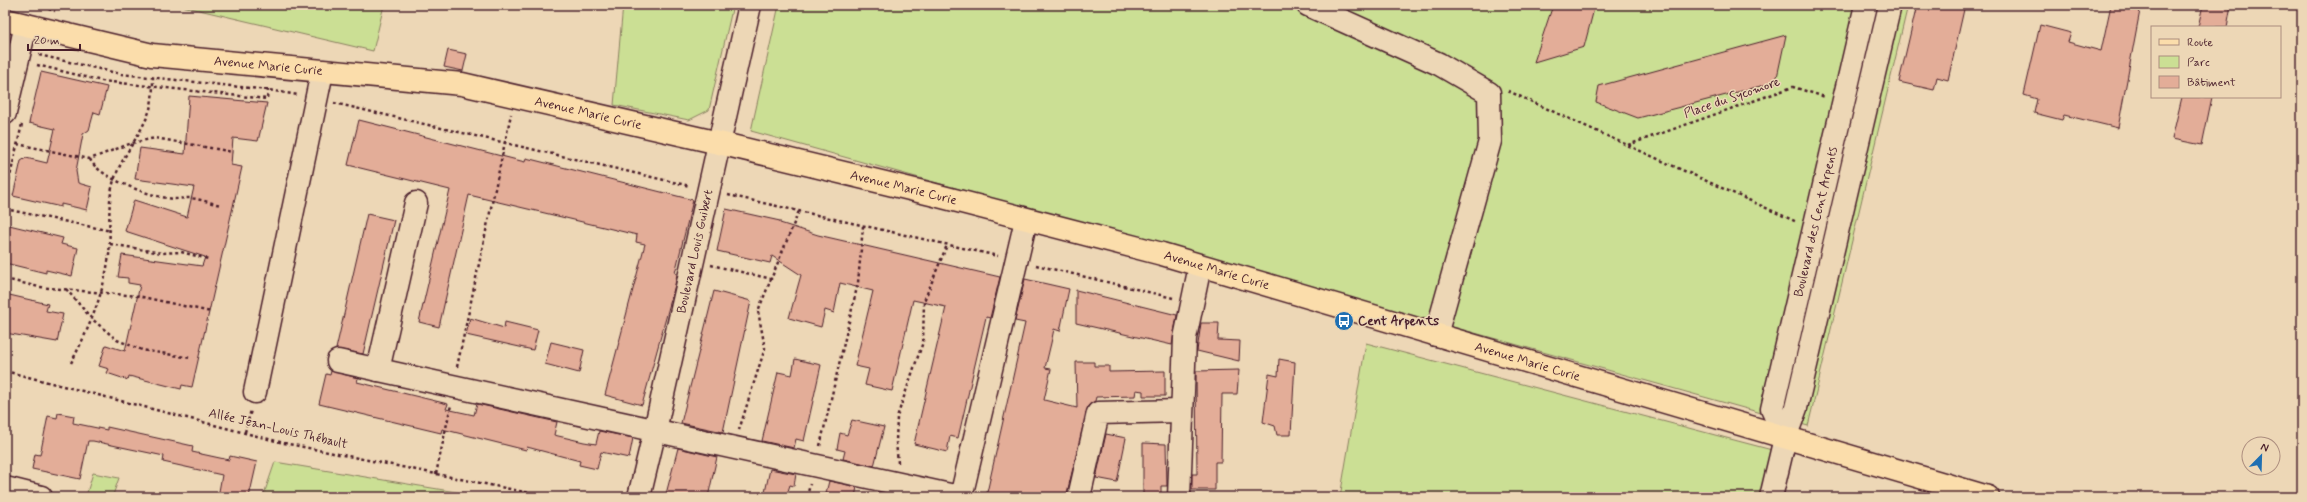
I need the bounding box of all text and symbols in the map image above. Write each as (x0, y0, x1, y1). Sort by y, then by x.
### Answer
scale bar (28, 26, 80, 52)
legend (2151, 26, 2281, 98)
text: 20 m (34, 33, 60, 49)
text: Route (2187, 35, 2213, 51)
street label: Avenue Marie Curie (213, 52, 324, 79)
text: Parc (2187, 55, 2210, 71)
street label: Place du Sycomore (1682, 74, 1782, 122)
text: Bâtiment (2187, 75, 2236, 91)
street label: Avenue Marie Curie (533, 92, 643, 134)
street label: Boulevard des Cent Arpents (1790, 145, 1841, 299)
street label: Avenue Marie Curie (848, 166, 959, 209)
street label: Boulevard Louis Guibert (673, 188, 717, 315)
street label: Avenue Marie Curie (1162, 247, 1272, 294)
bus stop icon: Cent Arpents (1333, 310, 1355, 332)
place label: Cent Arpents (1358, 313, 1439, 330)
street label: Avenue Marie Curie (1473, 338, 1582, 385)
street label: Allée Jean-Louis Thébault (207, 405, 349, 453)
north arrow (2241, 436, 2281, 476)
text: N (2258, 440, 2271, 456)

